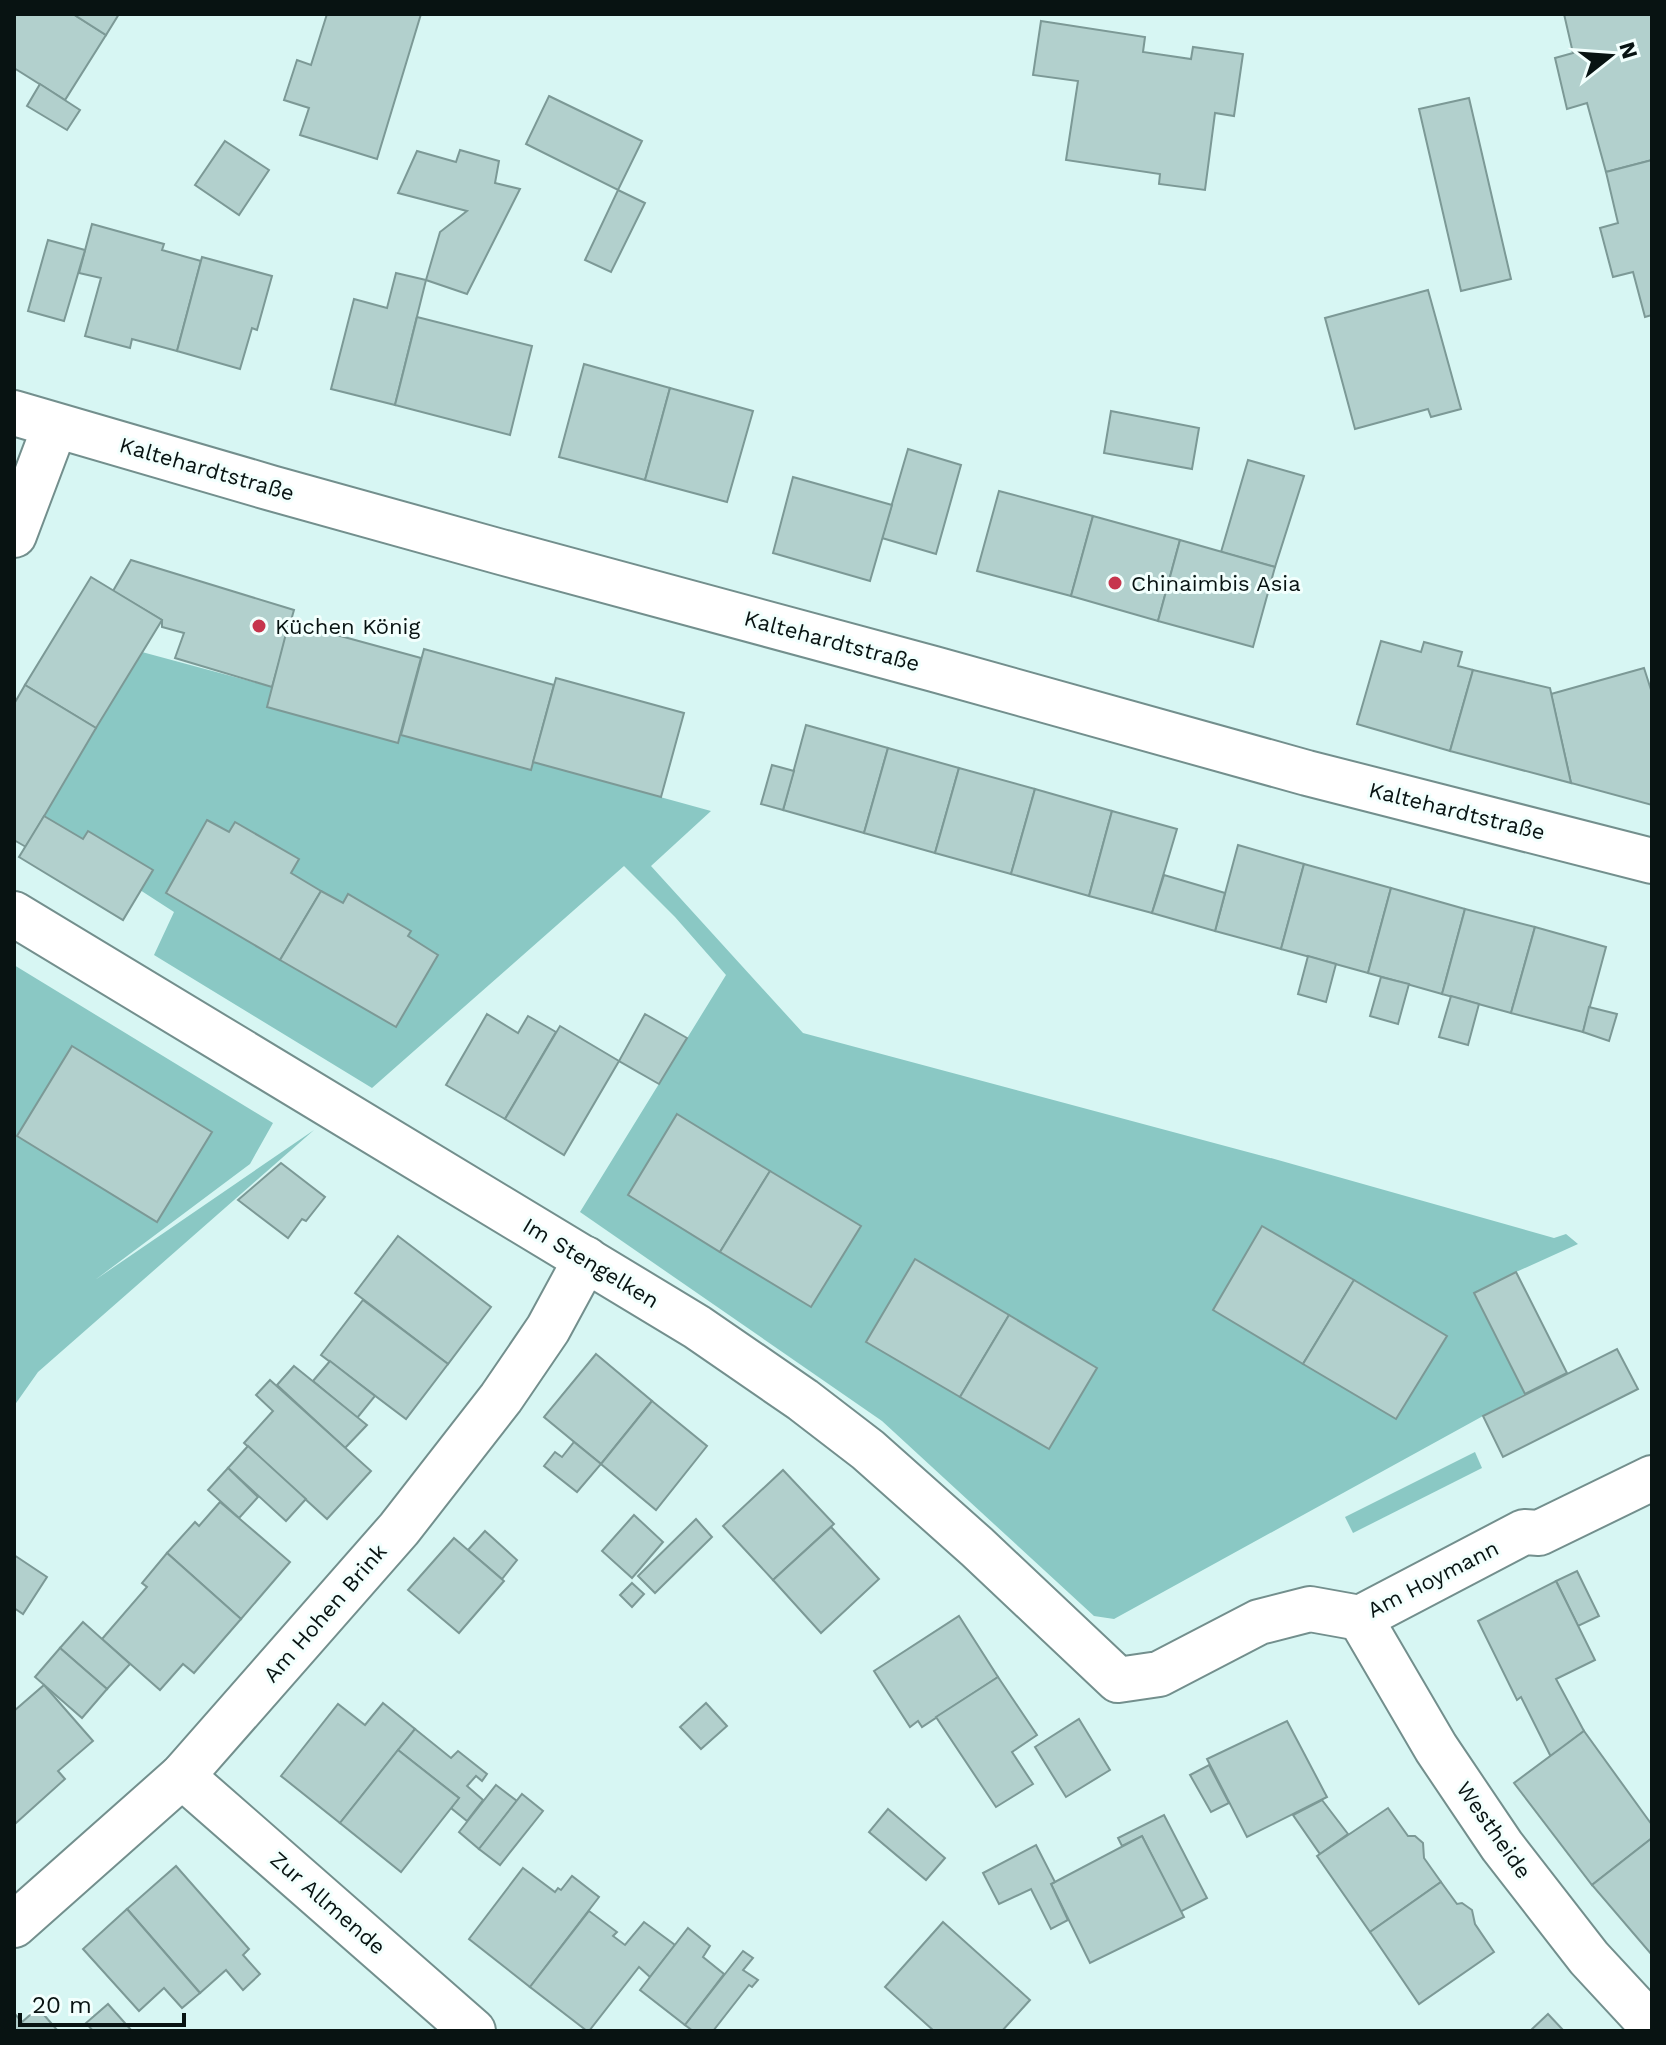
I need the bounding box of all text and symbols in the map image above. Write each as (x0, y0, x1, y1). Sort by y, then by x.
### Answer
north arrow (1570, 16, 1650, 96)
text: N (1614, 39, 1643, 62)
street label: Kaltehardtstraße (117, 432, 297, 506)
place label: Chinaimbis Asia (1131, 571, 1301, 596)
marker: Chinaimbis Asia (1106, 574, 1124, 592)
street label: Kaltehardtstraße (741, 606, 923, 676)
place label: Küchen König (275, 614, 420, 639)
marker: Küchen König (250, 617, 268, 635)
street label: Kaltehardtstraße (1366, 777, 1548, 845)
street label: Im Stengelken (519, 1213, 663, 1313)
street label: Am Hoymann (1363, 1535, 1503, 1623)
street label: Am Hohen Brink (258, 1539, 392, 1687)
street label: Westheide (1451, 1777, 1537, 1883)
street label: Zur Allmende (266, 1846, 390, 1960)
scale bar (20, 1977, 184, 2027)
text: 20 m (32, 1991, 92, 2019)

